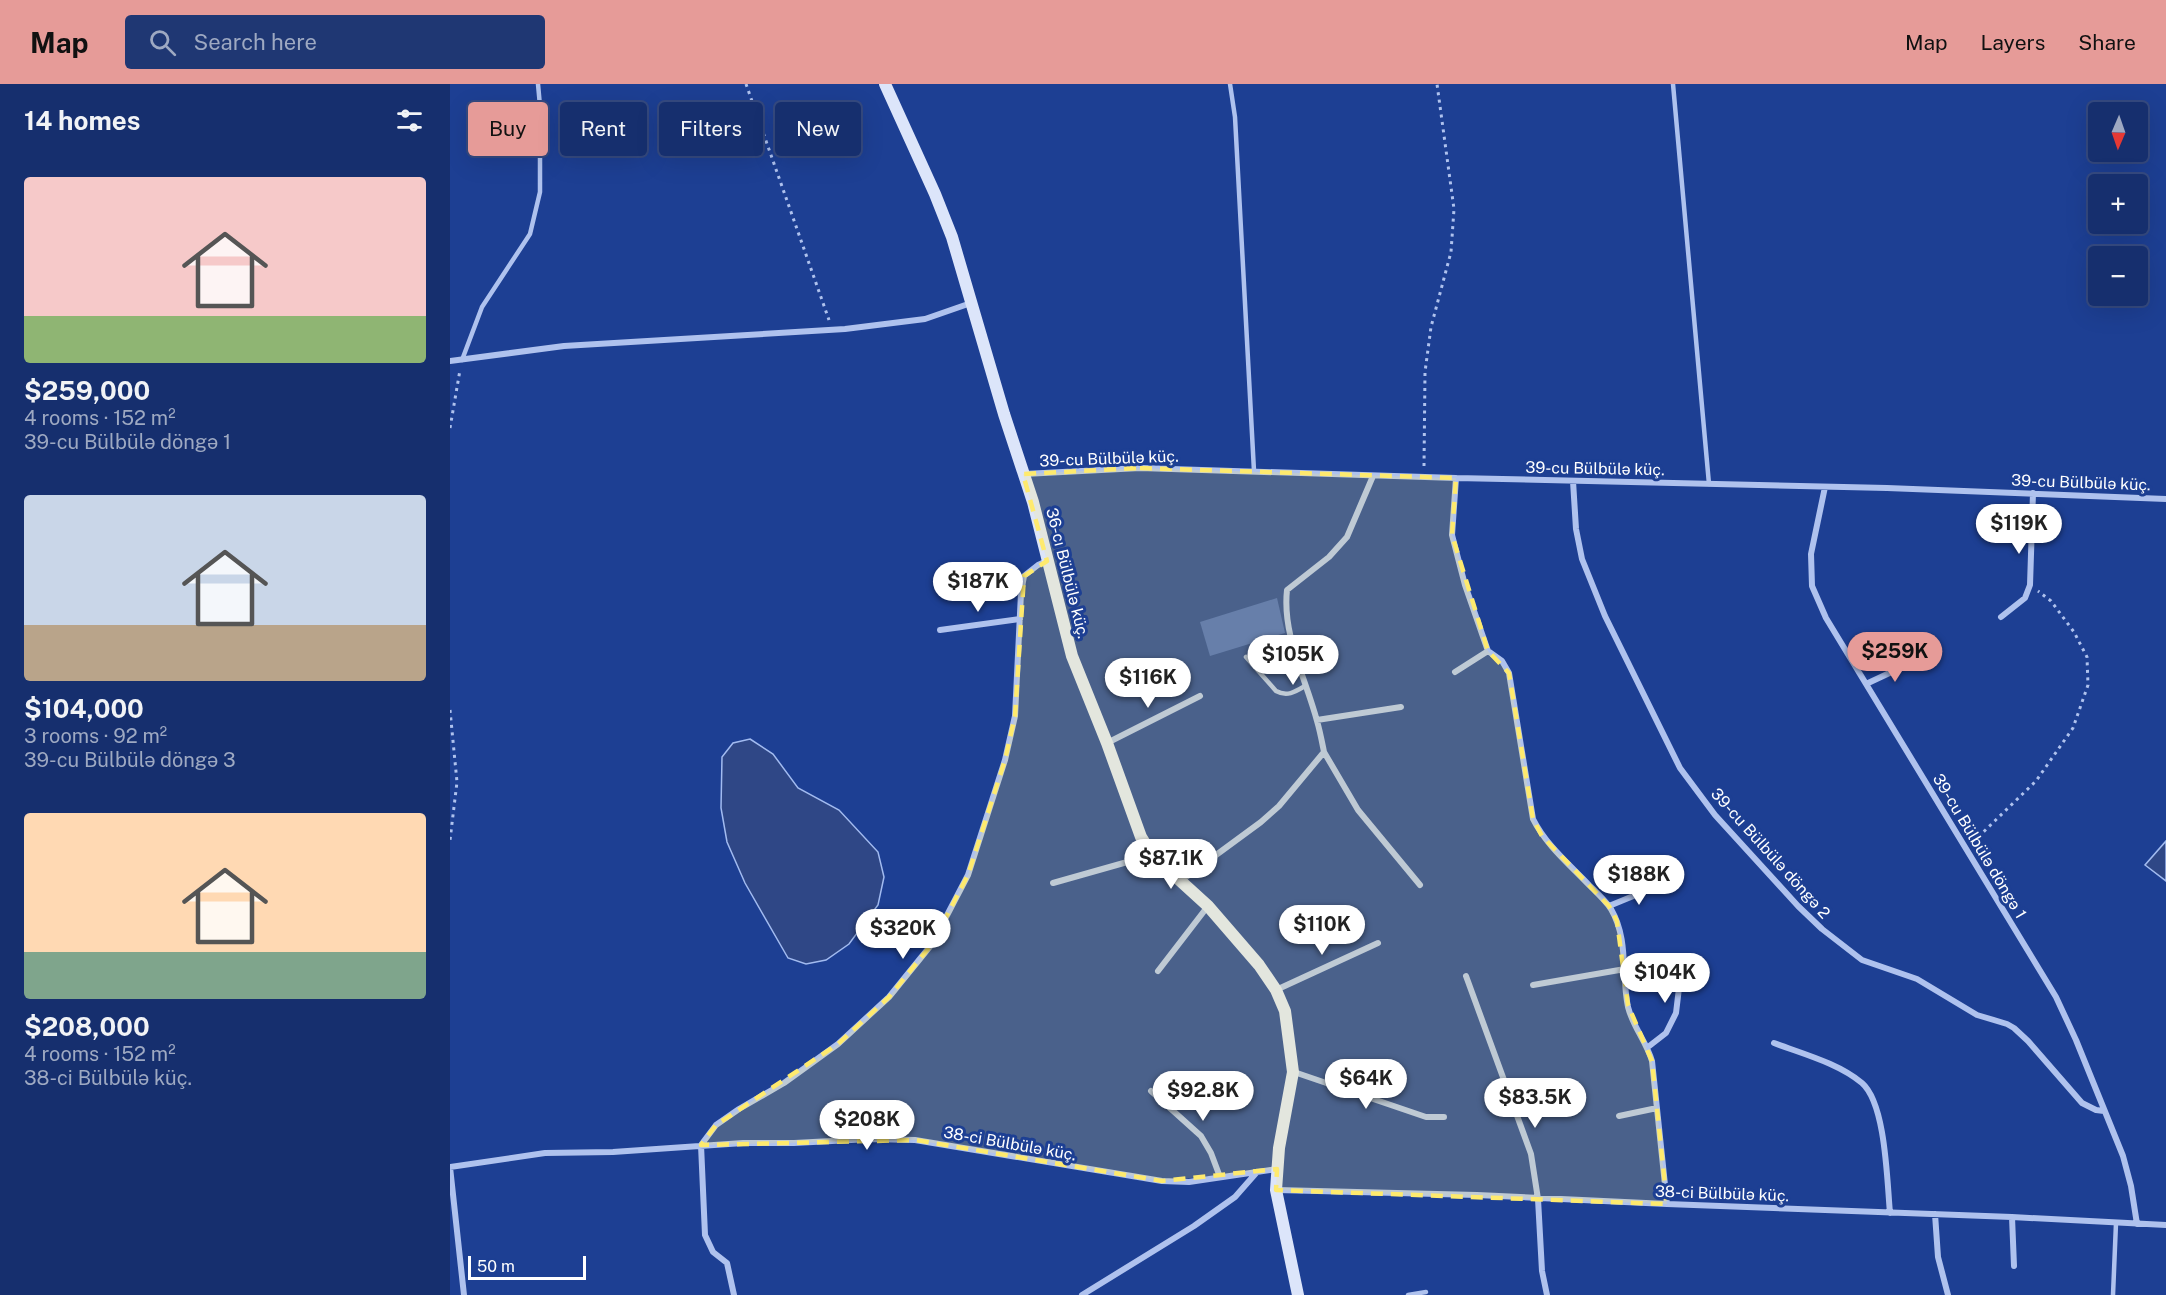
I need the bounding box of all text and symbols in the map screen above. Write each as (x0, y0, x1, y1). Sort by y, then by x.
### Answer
search box (125, 15, 545, 69)
text: Map (30, 26, 89, 59)
icon: search (146, 26, 179, 59)
text: Search here (194, 29, 317, 55)
text: Map (1905, 30, 1948, 55)
text: Layers (1981, 30, 2045, 55)
text: Share (2078, 30, 2136, 55)
chip: Buy (468, 102, 548, 156)
chip: Rent (560, 102, 647, 156)
chip: Filters (659, 102, 763, 156)
chip: New (775, 102, 861, 156)
north arrow (2088, 102, 2148, 162)
map controls (2088, 102, 2148, 306)
icon: filters (393, 104, 426, 137)
text: 14 homes (24, 105, 140, 136)
button: + (2088, 174, 2148, 234)
icon: home (171, 216, 279, 324)
button: − (2088, 246, 2148, 306)
text: $259,000 (24, 375, 150, 406)
text: 4 rooms · 152 m² (24, 406, 176, 430)
text: 39-cu Bülbülə döngə 1 (24, 430, 231, 454)
street label: 39-cu Bülbülə küç. (1039, 447, 1179, 470)
street label: 39-cu Bülbülə küç. (1525, 458, 1665, 479)
street label: 39-cu Bülbülə küç. (2011, 471, 2151, 494)
pin: $119K (1977, 504, 2061, 555)
street label: 36-cı Bülbülə küç. (1042, 506, 1093, 640)
text: $119K (1990, 511, 2048, 535)
icon: home (171, 534, 279, 642)
pin: $187K (936, 562, 1020, 613)
text: $187K (947, 569, 1009, 593)
pin: $259K (1853, 632, 1937, 683)
pin: $105K (1251, 635, 1335, 686)
text: $259K (1861, 639, 1929, 663)
text: $105K (1262, 642, 1324, 666)
pin: $116K (1106, 658, 1190, 709)
text: $116K (1119, 665, 1177, 689)
text: $104,000 (24, 693, 144, 724)
text: 3 rooms · 92 m² (24, 724, 167, 748)
text: 39-cu Bülbülə döngə 3 (24, 748, 236, 772)
street label: 39-cu Bülbülə döngə 1 (1929, 770, 2030, 922)
street label: 39-cu Bülbülə döngə 2 (1707, 784, 1834, 922)
pin: $87.1K (1122, 839, 1220, 890)
text: $87.1K (1138, 846, 1204, 870)
icon: home (171, 852, 279, 960)
pin: $188K (1597, 855, 1681, 906)
text: $188K (1607, 862, 1671, 886)
pin: $110K (1280, 905, 1364, 956)
pin: $320K (861, 909, 945, 960)
text: $110K (1293, 912, 1351, 936)
text: $320K (870, 916, 936, 940)
pin: $104K (1623, 953, 1707, 1004)
text: $104K (1634, 960, 1696, 984)
text: $208,000 (24, 1011, 150, 1042)
text: 4 rooms · 152 m² (24, 1042, 176, 1066)
pin: $64K (1330, 1059, 1402, 1110)
text: 38-ci Bülbülə küç. (24, 1066, 192, 1090)
text: $64K (1339, 1066, 1393, 1090)
pin: $92.8K (1154, 1071, 1252, 1122)
text: $92.8K (1167, 1078, 1239, 1102)
pin: $83.5K (1486, 1078, 1584, 1129)
text: $83.5K (1498, 1085, 1572, 1109)
pin: $208K (825, 1100, 909, 1151)
text: $208K (834, 1107, 900, 1131)
street label: 38-ci Bülbülə küç. (942, 1122, 1078, 1165)
street label: 38-ci Bülbülə küç. (1654, 1182, 1789, 1205)
scale bar (468, 1253, 586, 1280)
text: 50 m (477, 1257, 515, 1276)

